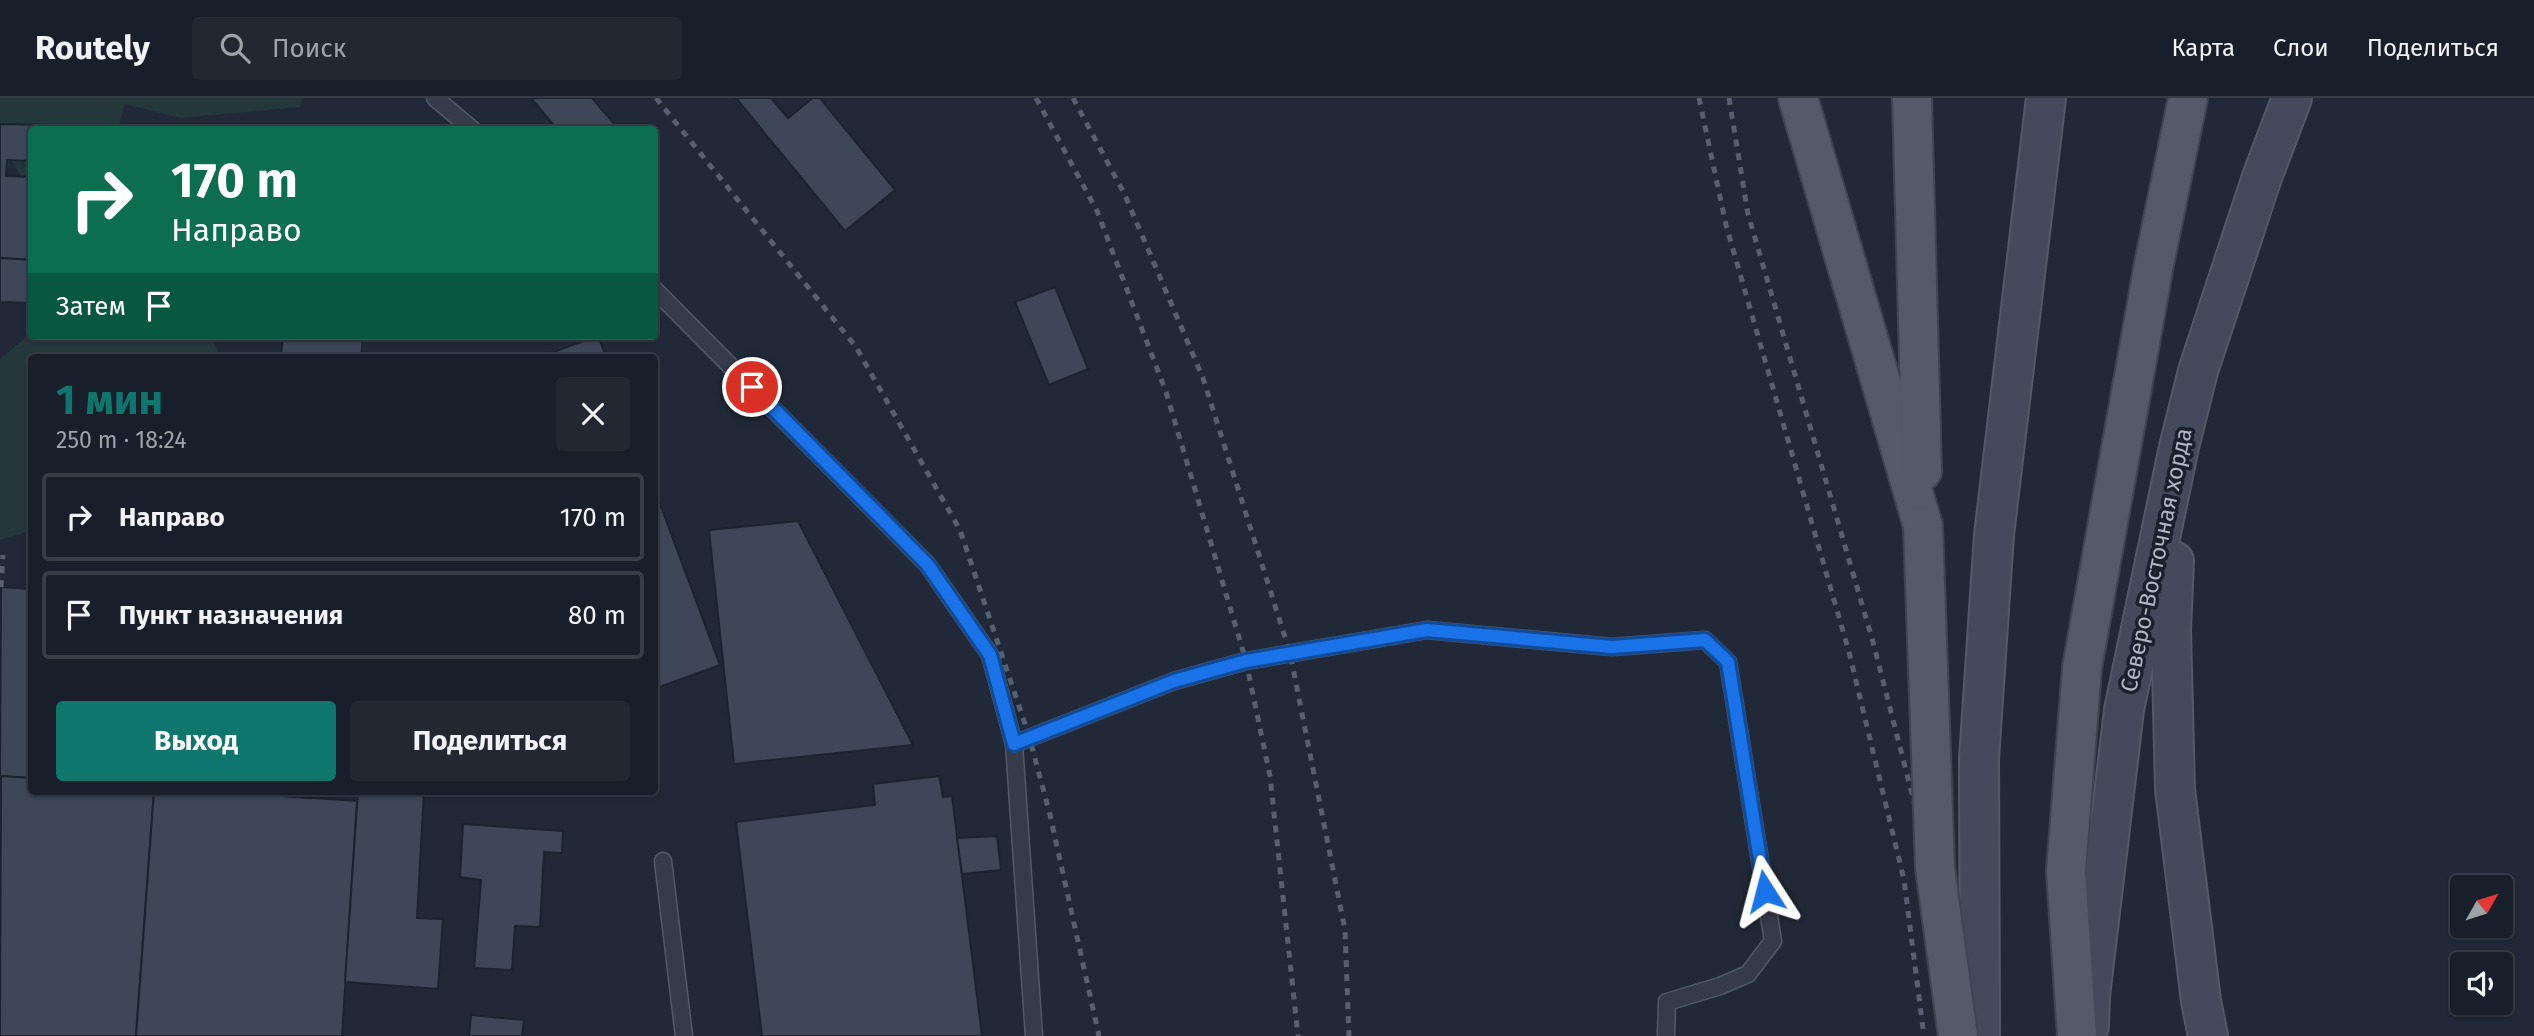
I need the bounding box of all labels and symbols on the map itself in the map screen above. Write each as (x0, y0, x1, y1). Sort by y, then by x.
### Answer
pin (722, 357, 782, 417)
street label: Северо-Восточная хорда (2114, 425, 2198, 695)
position arrow (1728, 854, 1802, 928)
north arrow (2450, 875, 2513, 938)

